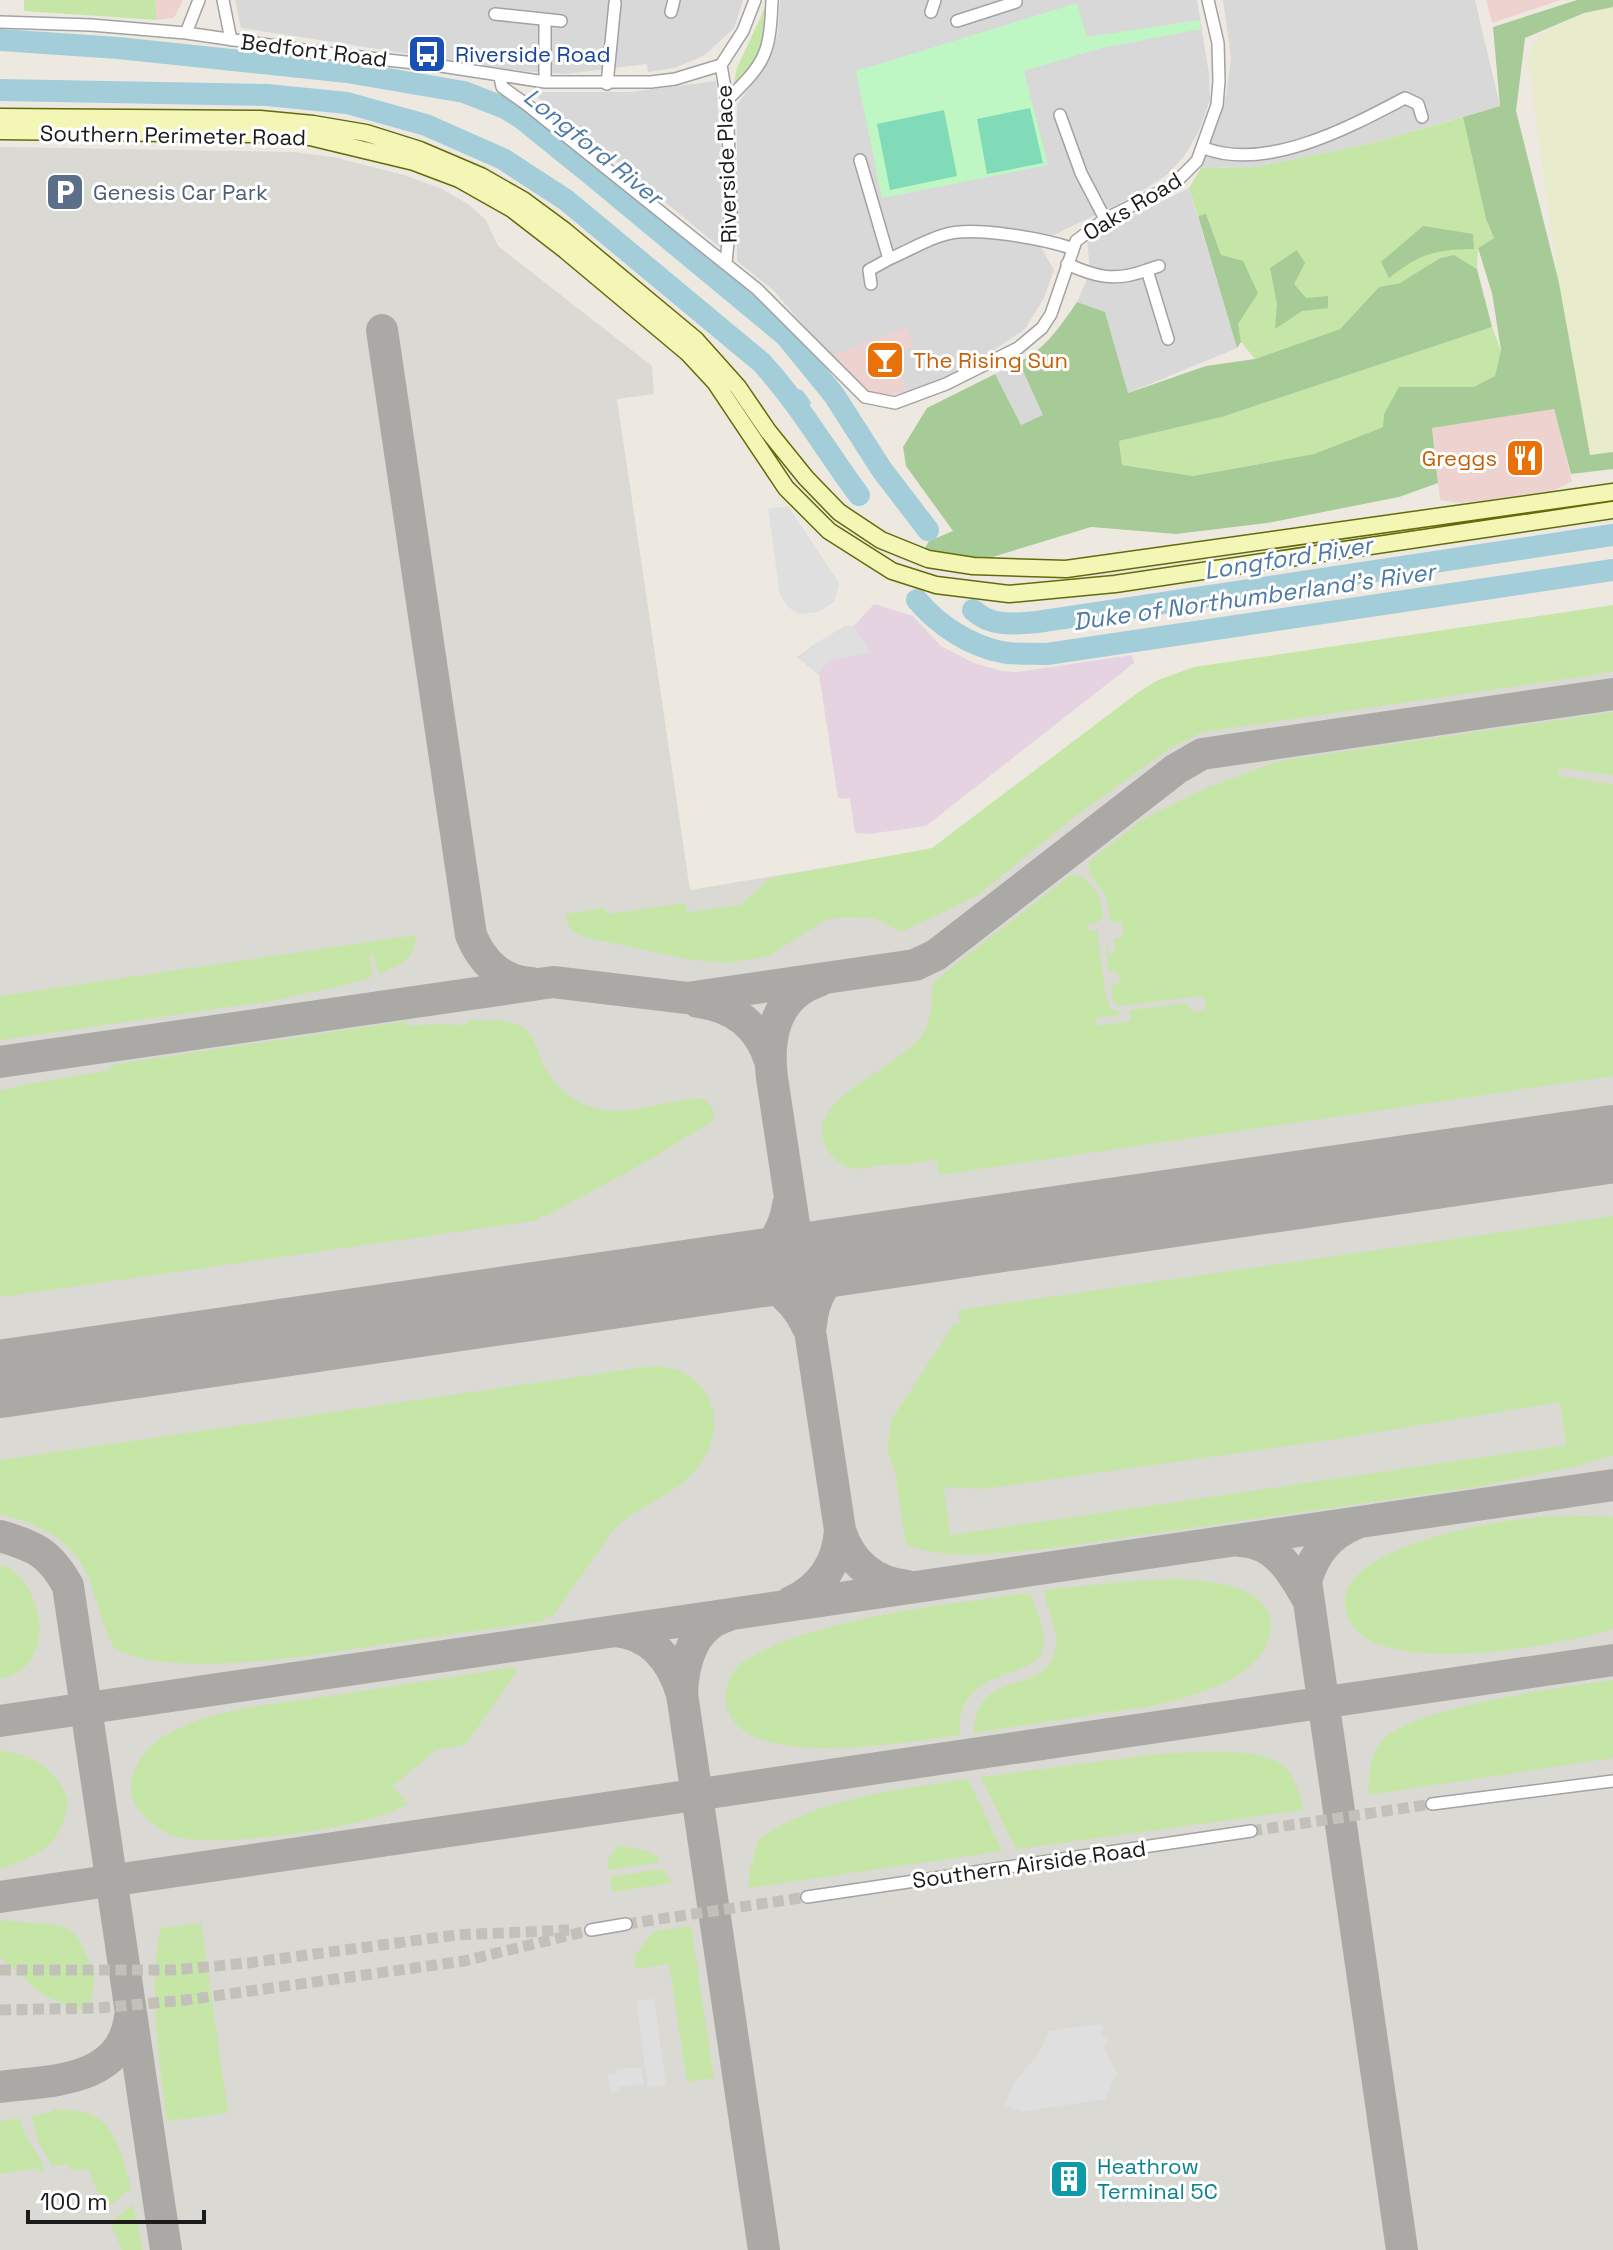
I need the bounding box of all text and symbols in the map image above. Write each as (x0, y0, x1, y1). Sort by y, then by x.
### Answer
street label: Bedfont Road (239, 27, 389, 73)
bus stop icon: Riverside Road (406, 33, 448, 75)
place label: Riverside Road (455, 40, 611, 68)
water label: Longford River (518, 81, 671, 214)
street label: Riverside Place (709, 84, 743, 244)
street label: Southern Perimeter Road (40, 119, 306, 151)
street label: Oaks Road (1078, 166, 1186, 246)
parking icon: Genesis Car Park (44, 171, 86, 213)
place label: Genesis Car Park (93, 178, 268, 206)
bar icon: The Rising Sun (864, 339, 906, 381)
place label: The Rising Sun (913, 346, 1068, 374)
restaurant icon: Greggs (1504, 437, 1546, 479)
place label: Greggs (1422, 444, 1497, 472)
water label: Longford River (1202, 528, 1377, 586)
water label: Duke of Northumberland's River (1071, 555, 1440, 637)
street label: Southern Airside Road (910, 1834, 1148, 1894)
place label: Heathrow Terminal 5C (1097, 2152, 1218, 2205)
building icon: Heathrow Terminal 5C (1048, 2158, 1090, 2200)
scale bar (28, 2174, 204, 2224)
text: 100 m (40, 2186, 108, 2217)

